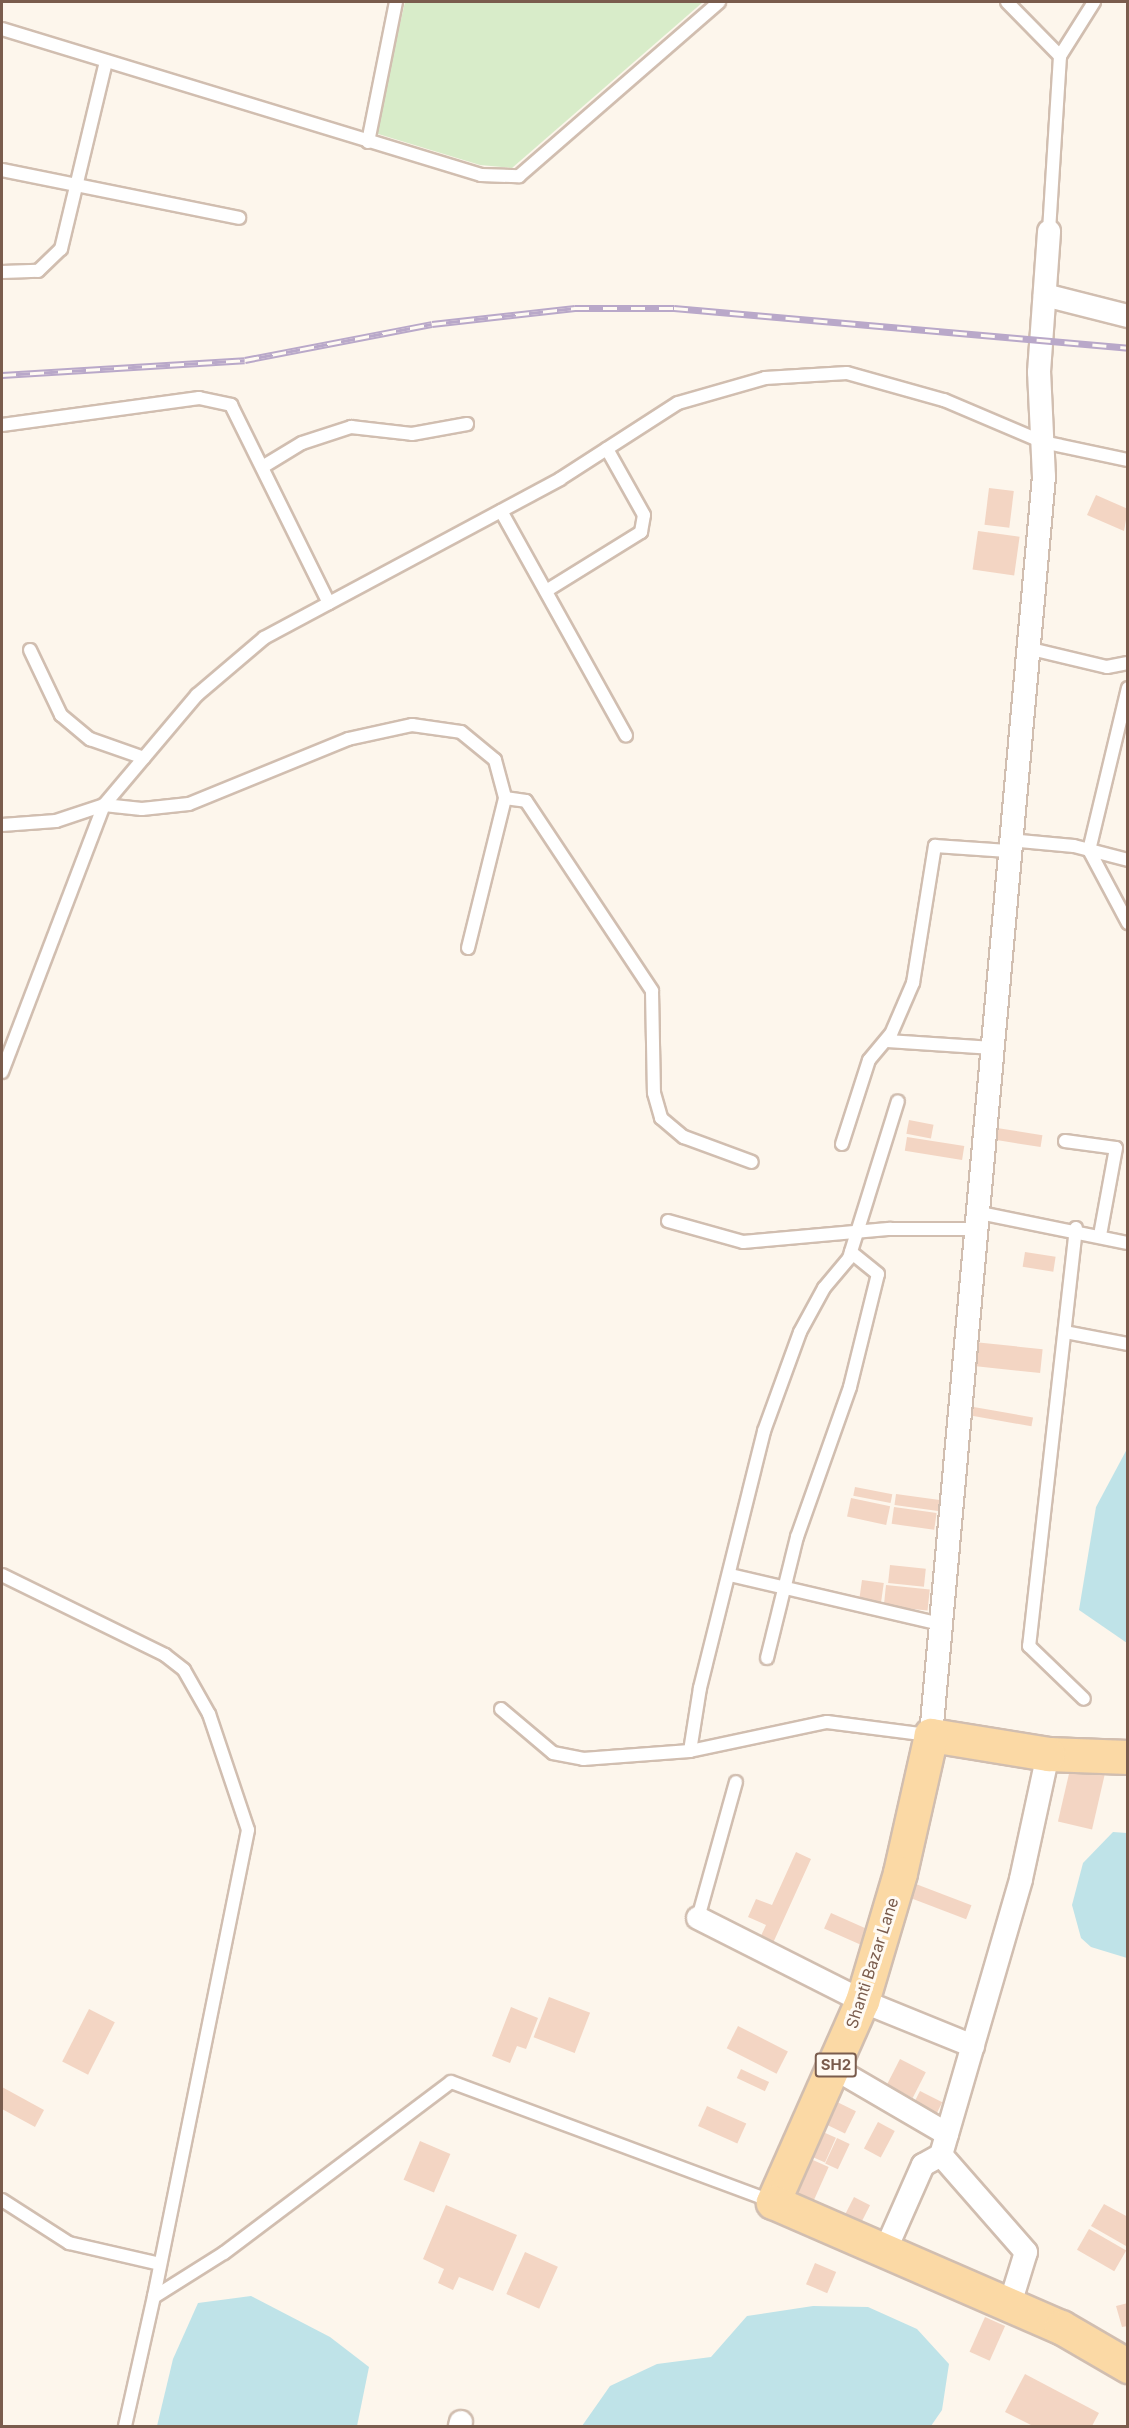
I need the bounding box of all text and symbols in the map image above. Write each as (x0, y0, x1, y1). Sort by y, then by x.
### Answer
street label: Shanti Bazar Lane (842, 1895, 902, 2031)
road number: SH2 (814, 2053, 858, 2077)

